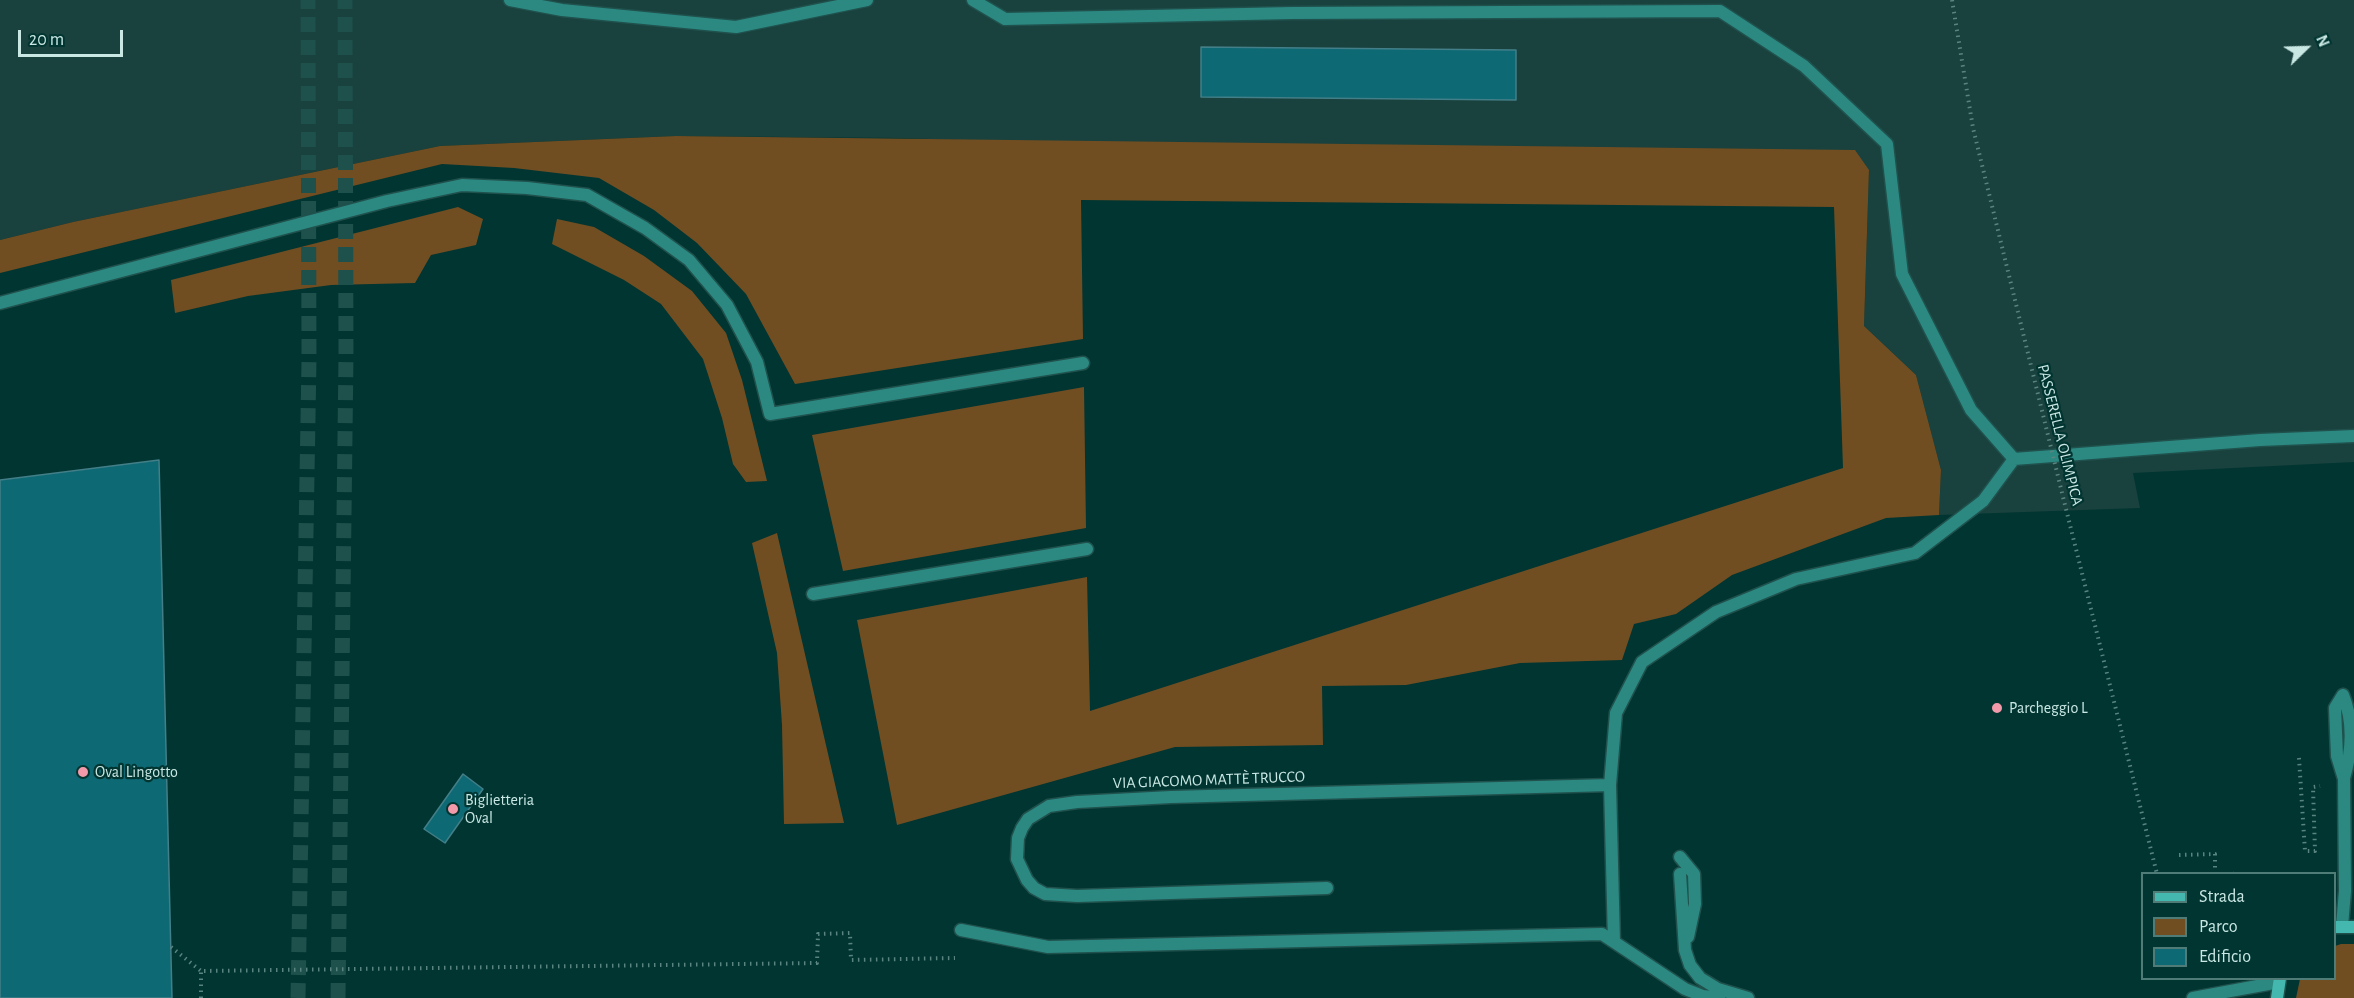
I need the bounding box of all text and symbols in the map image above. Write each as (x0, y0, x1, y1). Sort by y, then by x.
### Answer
scale bar (21, 18, 126, 56)
north arrow (2276, 18, 2336, 78)
text: 20 m (29, 31, 64, 49)
text: N (2313, 33, 2332, 49)
street label: PASSERELLA OLIMPICA (2033, 362, 2087, 508)
place label: Parcheggio L (2009, 698, 2088, 718)
marker: Parcheggio L (1990, 701, 2004, 715)
place label: Oval Lingotto (95, 762, 178, 782)
marker: Oval Lingotto (76, 765, 90, 779)
street label: VIA GIACOMO MATTÈ TRUCCO (1113, 767, 1305, 793)
place label: Biglietteria Oval (465, 790, 534, 828)
marker: Biglietteria Oval (446, 802, 460, 816)
legend (2141, 872, 2336, 980)
text: Strada (2199, 888, 2245, 906)
text: Parco (2199, 918, 2238, 936)
text: Edificio (2199, 948, 2251, 966)

